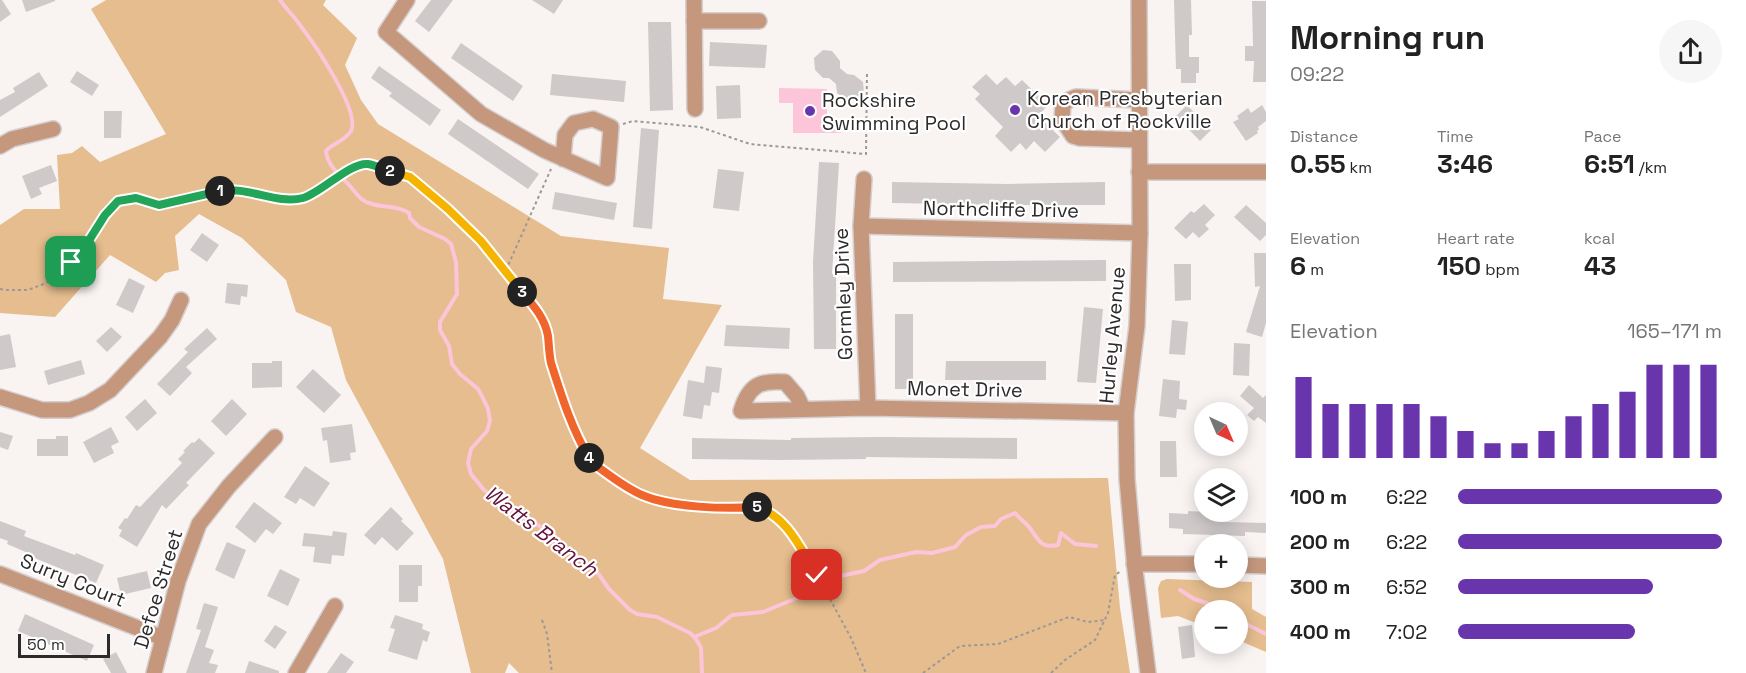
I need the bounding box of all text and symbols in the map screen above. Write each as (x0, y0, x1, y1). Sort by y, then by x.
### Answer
text: Morning run (1290, 17, 1485, 59)
button: share (1659, 20, 1722, 83)
text: 09:22 (1290, 61, 1344, 87)
place label: Korean Presbyterian Church of Rockville (1027, 85, 1223, 134)
place label: Rockshire Swimming Pool (822, 87, 966, 136)
marker: Korean Presbyterian Church of Rockville (1008, 103, 1022, 117)
marker: Rockshire Swimming Pool (803, 104, 817, 118)
text: Distance (1290, 126, 1358, 147)
text: Time (1437, 126, 1473, 147)
text: Pace (1584, 126, 1621, 147)
text: 0.55 (1290, 147, 1345, 181)
text: 3:46 (1437, 147, 1493, 181)
text: 6:51 (1584, 147, 1635, 181)
pin: 2 (375, 156, 405, 186)
text: km (1345, 157, 1372, 178)
text: /km (1635, 157, 1667, 178)
text: 2 (385, 160, 395, 181)
pin: 1 (205, 176, 235, 206)
text: 1 (216, 180, 224, 201)
street label: Northcliffe Drive (923, 195, 1079, 223)
street label: Gormley Drive (828, 227, 858, 361)
text: Elevation (1290, 228, 1360, 249)
text: Heart rate (1437, 228, 1515, 249)
text: kcal (1584, 228, 1615, 249)
pin (45, 236, 96, 287)
icon: arrive (54, 245, 87, 278)
text: 6 (1290, 249, 1306, 283)
text: 150 (1437, 249, 1481, 283)
text: 43 (1584, 249, 1616, 283)
text: m (1306, 259, 1324, 280)
text: bpm (1481, 259, 1520, 280)
street label: Hurley Avenue (1093, 265, 1131, 405)
pin: 3 (507, 277, 537, 307)
text: 3 (517, 281, 527, 302)
text: Elevation (1290, 318, 1378, 344)
text: 165–171 m (1627, 318, 1722, 344)
street label: Monet Drive (907, 375, 1023, 403)
north arrow (1194, 402, 1248, 456)
map controls (1194, 402, 1248, 654)
pin: 4 (574, 443, 604, 473)
text: 4 (584, 447, 594, 468)
button: layers (1194, 468, 1248, 522)
water label: Watts Branch (479, 479, 604, 583)
text: 100 m (1290, 484, 1347, 510)
text: 6:22 (1386, 484, 1427, 510)
pin: 5 (742, 492, 772, 522)
text: 5 (752, 496, 762, 517)
street label: Defoe Street (128, 526, 188, 652)
text: 200 m (1290, 529, 1350, 555)
text: 6:22 (1386, 529, 1427, 555)
button: + (1194, 534, 1248, 588)
street label: Surry Court (17, 547, 129, 613)
pin (791, 549, 842, 600)
icon: check (800, 558, 833, 591)
text: 300 m (1290, 574, 1350, 600)
text: 6:52 (1386, 574, 1427, 600)
button: − (1194, 600, 1248, 654)
text: 400 m (1290, 619, 1351, 645)
text: 7:02 (1386, 619, 1427, 645)
scale bar (18, 631, 110, 658)
text: 50 m (27, 634, 65, 655)

